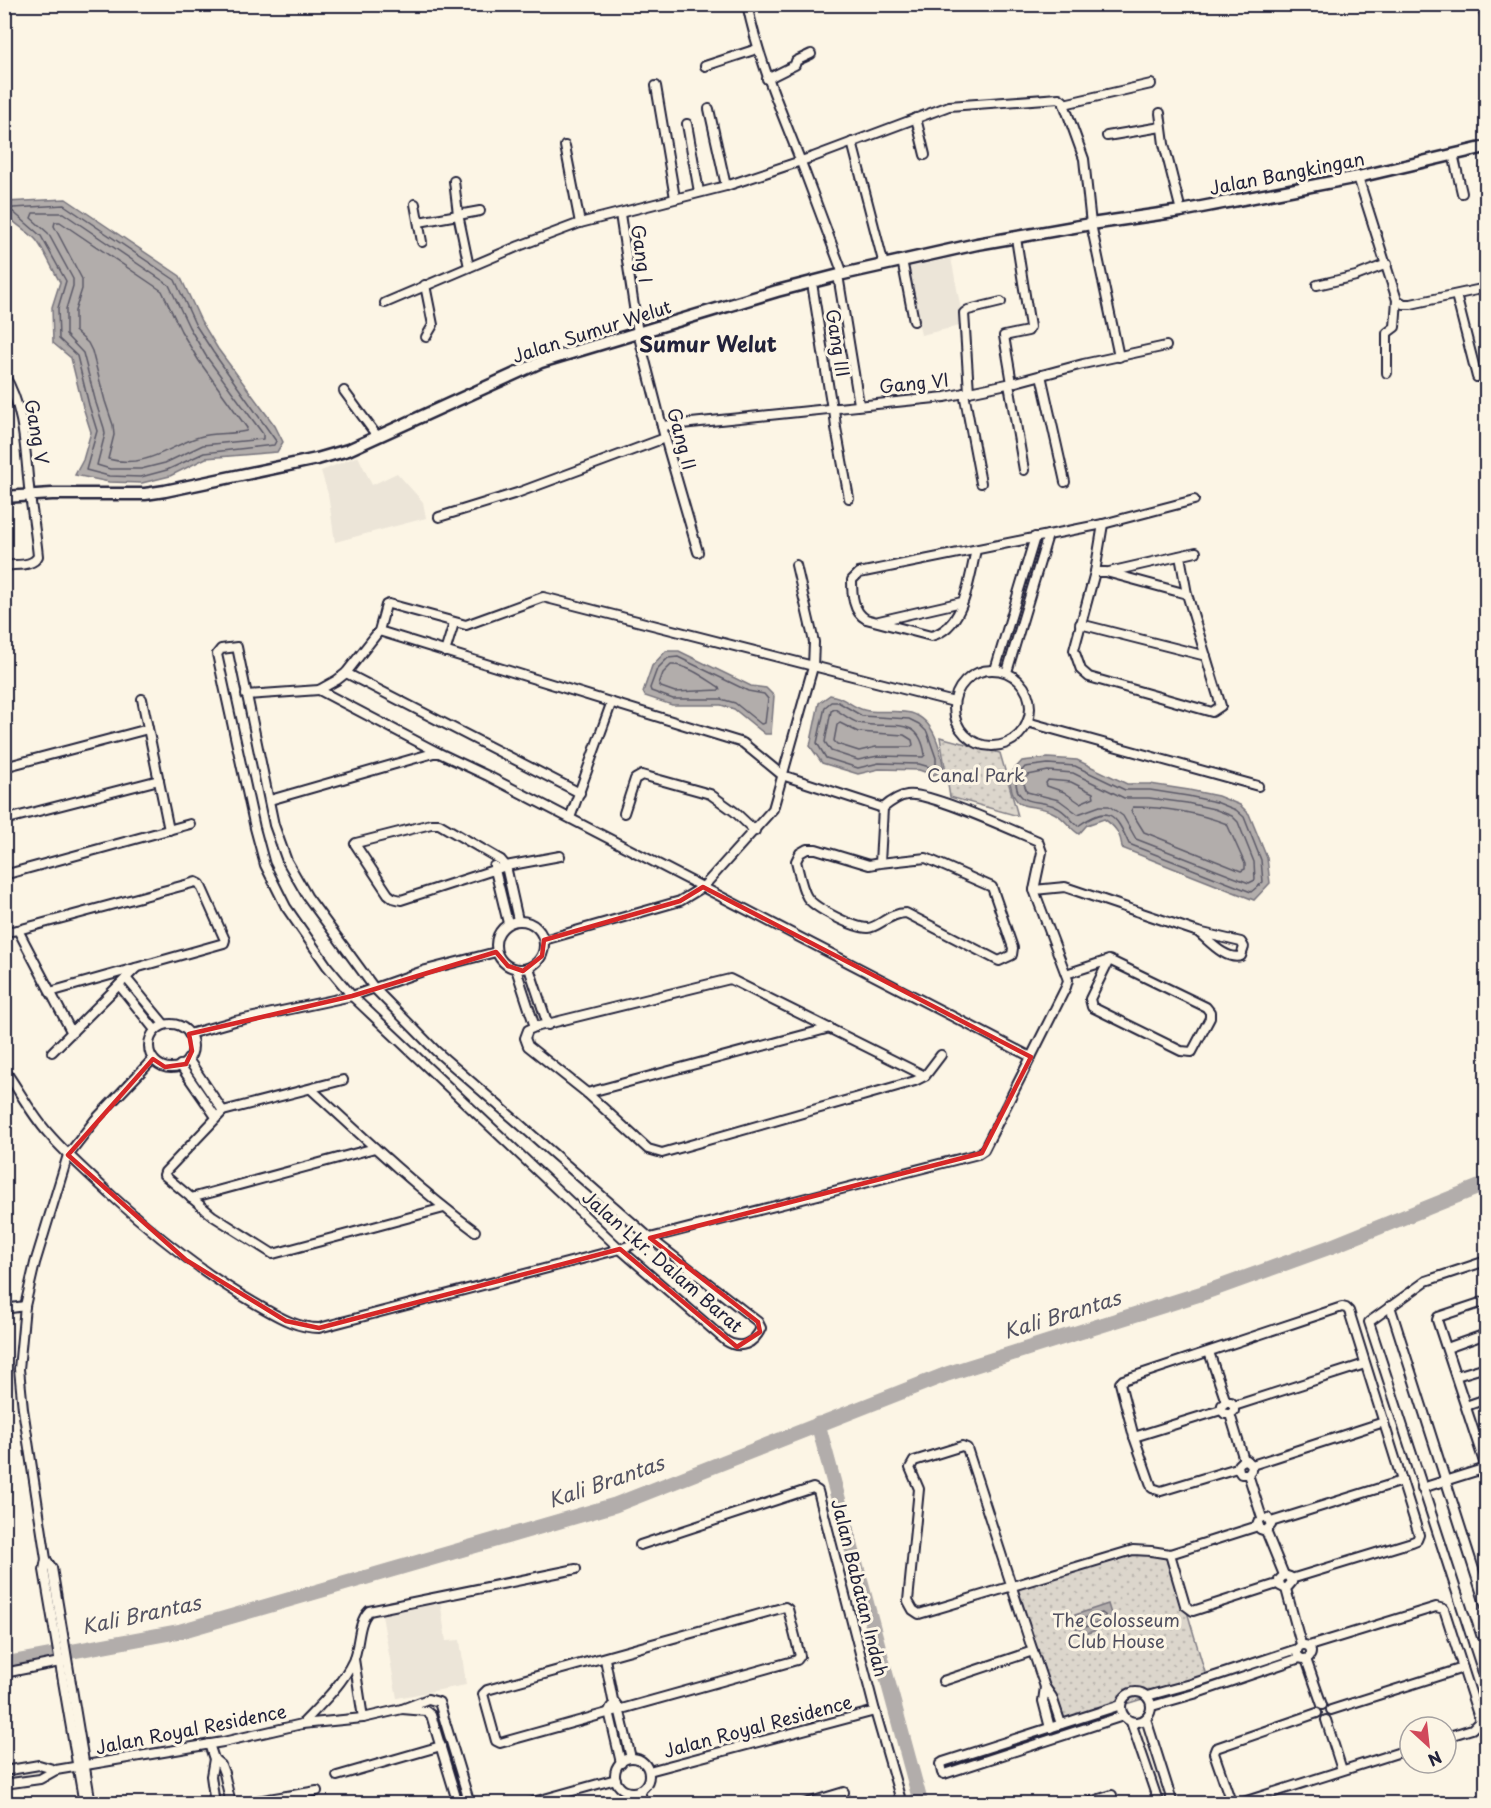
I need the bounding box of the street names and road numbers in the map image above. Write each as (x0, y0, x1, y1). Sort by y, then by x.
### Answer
street label: Jalan Bangkingan (1207, 144, 1367, 201)
street label: Gang I (625, 223, 660, 285)
street label: Jalan Sumur Welut (509, 292, 674, 369)
street label: Gang III (820, 307, 857, 379)
street label: Gang VI (878, 365, 950, 400)
street label: Gang V (18, 397, 57, 467)
street label: Gang II (661, 405, 704, 473)
street label: Jalan Lkr. Dalam Barat (577, 1183, 749, 1338)
street label: Jalan Babatan Indah (825, 1496, 896, 1679)
street label: Jalan Royal Residence (660, 1687, 855, 1764)
street label: Jalan Royal Residence (93, 1697, 289, 1760)

